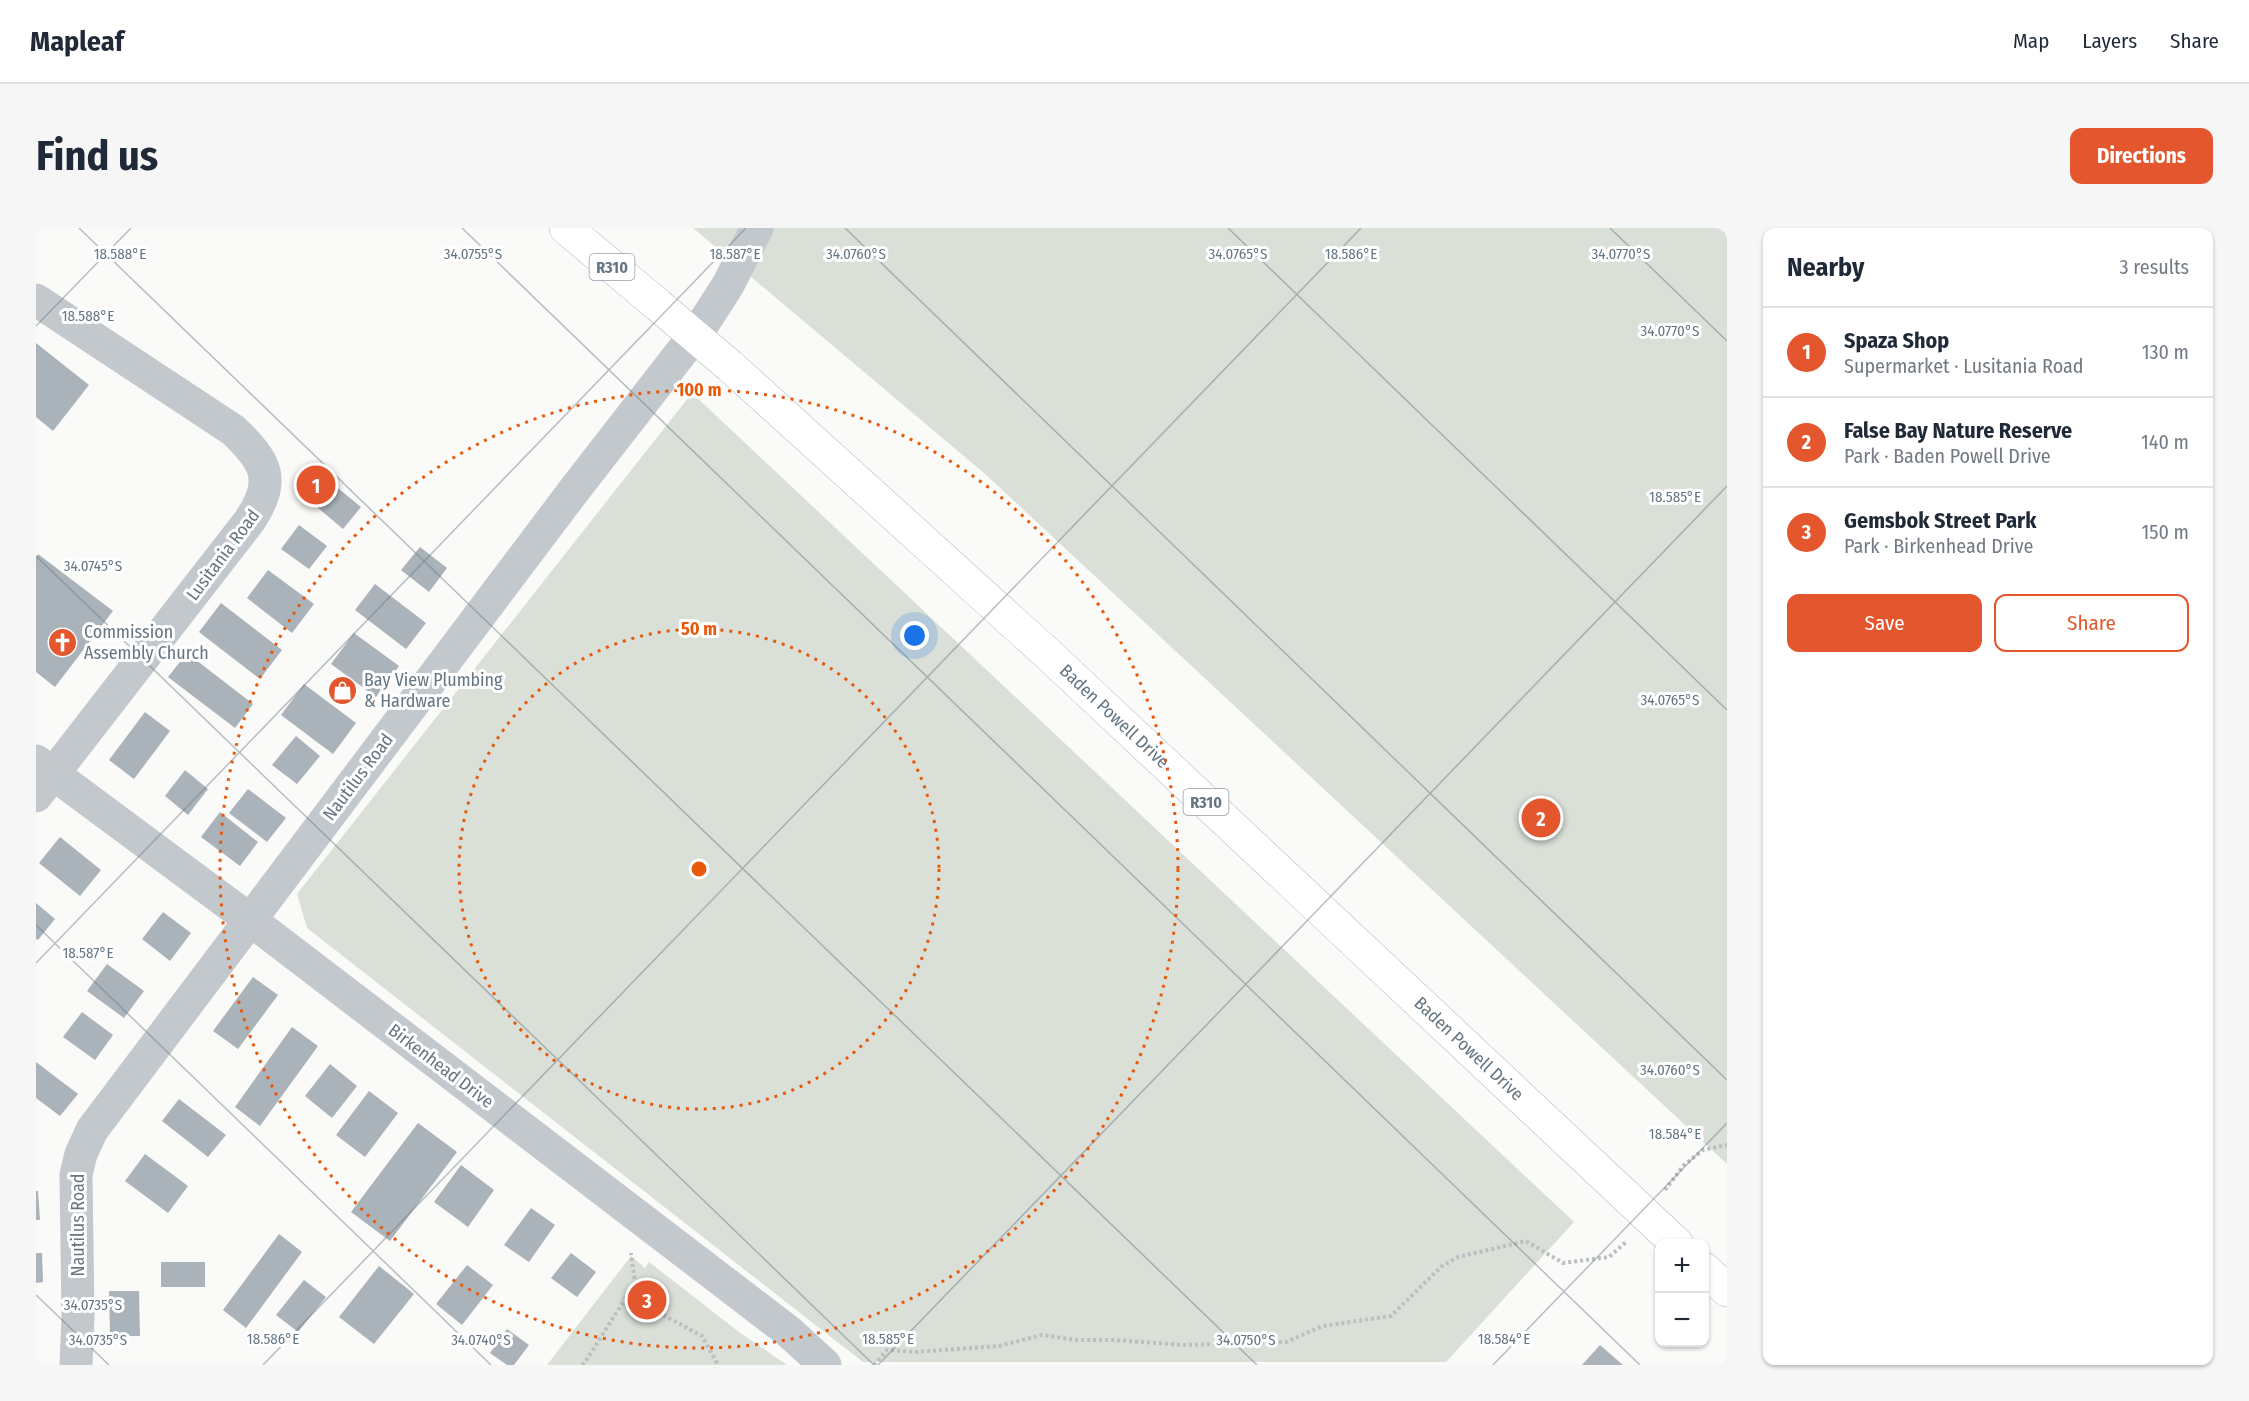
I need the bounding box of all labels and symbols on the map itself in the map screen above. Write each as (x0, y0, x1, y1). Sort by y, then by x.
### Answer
text: 18.588°E (94, 245, 146, 263)
text: 34.0755°S (444, 245, 502, 263)
text: 18.587°E (709, 245, 761, 263)
text: 34.0760°S (826, 245, 886, 263)
text: 34.0765°S (1209, 245, 1267, 263)
text: 18.586°E (1325, 245, 1377, 263)
text: 34.0770°S (1592, 245, 1650, 263)
road number: R310 (590, 254, 634, 280)
text: 18.588°E (62, 307, 114, 325)
text: 34.0770°S (1641, 322, 1699, 340)
text: 100 m (677, 379, 721, 401)
pin: 1 (296, 462, 336, 508)
text: 18.585°E (1649, 488, 1701, 506)
street label: Lusitania Road (182, 505, 264, 605)
text: 34.0745°S (64, 557, 122, 575)
text: 50 m (681, 618, 717, 640)
place label: Commission Assembly Church (84, 621, 209, 664)
your location (900, 621, 929, 650)
church icon: Commission Assembly Church (47, 626, 79, 658)
street label: Baden Powell Drive (1055, 660, 1174, 773)
place label: Bay View Plumbing & Hardware (364, 669, 503, 712)
shop icon: Bay View Plumbing & Hardware (327, 674, 359, 706)
text: 34.0765°S (1641, 691, 1699, 709)
street label: Nautilus Road (318, 729, 398, 825)
road number: R310 (1184, 789, 1228, 815)
pin: 2 (1522, 796, 1560, 840)
centre of rings (689, 859, 709, 879)
text: 18.587°E (62, 944, 114, 962)
street label: Baden Powell Drive (1410, 992, 1528, 1105)
street label: Birkenhead Drive (384, 1019, 498, 1113)
text: 34.0760°S (1640, 1061, 1700, 1079)
text: 18.584°E (1649, 1125, 1701, 1143)
street label: Nautilus Road (67, 1174, 89, 1276)
pin: 3 (628, 1278, 666, 1322)
text: 34.0735°S (64, 1296, 122, 1314)
text: 18.586°E (247, 1330, 299, 1348)
text: 18.585°E (862, 1330, 914, 1348)
text: 18.584°E (1478, 1330, 1530, 1348)
text: 34.0735°S (69, 1331, 127, 1349)
text: 34.0740°S (451, 1331, 511, 1349)
text: 34.0750°S (1216, 1331, 1276, 1349)

